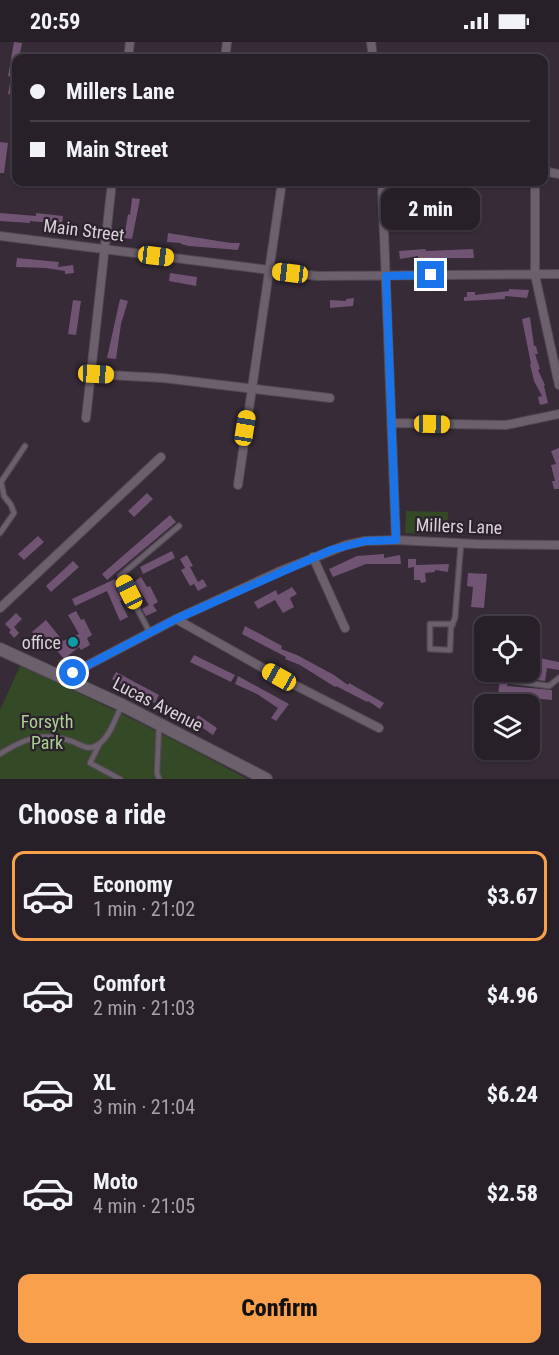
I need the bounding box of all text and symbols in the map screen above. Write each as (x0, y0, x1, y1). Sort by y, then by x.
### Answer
text: 20:59 (30, 9, 81, 34)
text: Millers Lane (66, 79, 174, 104)
text: Main Street (66, 137, 168, 162)
callout: 2 min (382, 188, 480, 230)
text: 2 min (408, 197, 453, 221)
street label: Main Street (42, 215, 126, 245)
car (137, 245, 175, 267)
route end (417, 261, 444, 288)
car (271, 262, 309, 284)
car (78, 364, 114, 384)
car (233, 409, 257, 447)
car (414, 415, 450, 433)
street label: Millers Lane (415, 514, 503, 538)
car (113, 572, 145, 612)
map controls (474, 616, 540, 760)
button: locate (474, 616, 540, 682)
place label: office (22, 632, 61, 653)
marker: office (66, 635, 80, 649)
route start (59, 659, 86, 686)
car (259, 660, 299, 694)
street label: Lucas Avenue (110, 672, 206, 736)
button: layers (474, 694, 540, 760)
park label: Forsyth Park (21, 711, 73, 753)
text: Choose a ride (18, 799, 166, 831)
icon: car (21, 869, 75, 923)
text: Economy (93, 872, 173, 897)
text: $3.67 (487, 884, 538, 909)
text: 1 min · 21:02 (93, 897, 195, 921)
icon: car (21, 968, 75, 1022)
text: Comfort (93, 971, 166, 996)
text: $4.96 (487, 983, 538, 1008)
text: 2 min · 21:03 (93, 996, 195, 1020)
icon: car (21, 1067, 75, 1121)
text: XL (93, 1070, 116, 1095)
text: $6.24 (487, 1082, 538, 1107)
text: 3 min · 21:04 (93, 1095, 195, 1119)
icon: car (21, 1166, 75, 1220)
text: Moto (93, 1169, 138, 1194)
text: $2.58 (487, 1181, 538, 1206)
text: 4 min · 21:05 (93, 1194, 195, 1218)
button: Confirm (18, 1274, 541, 1343)

